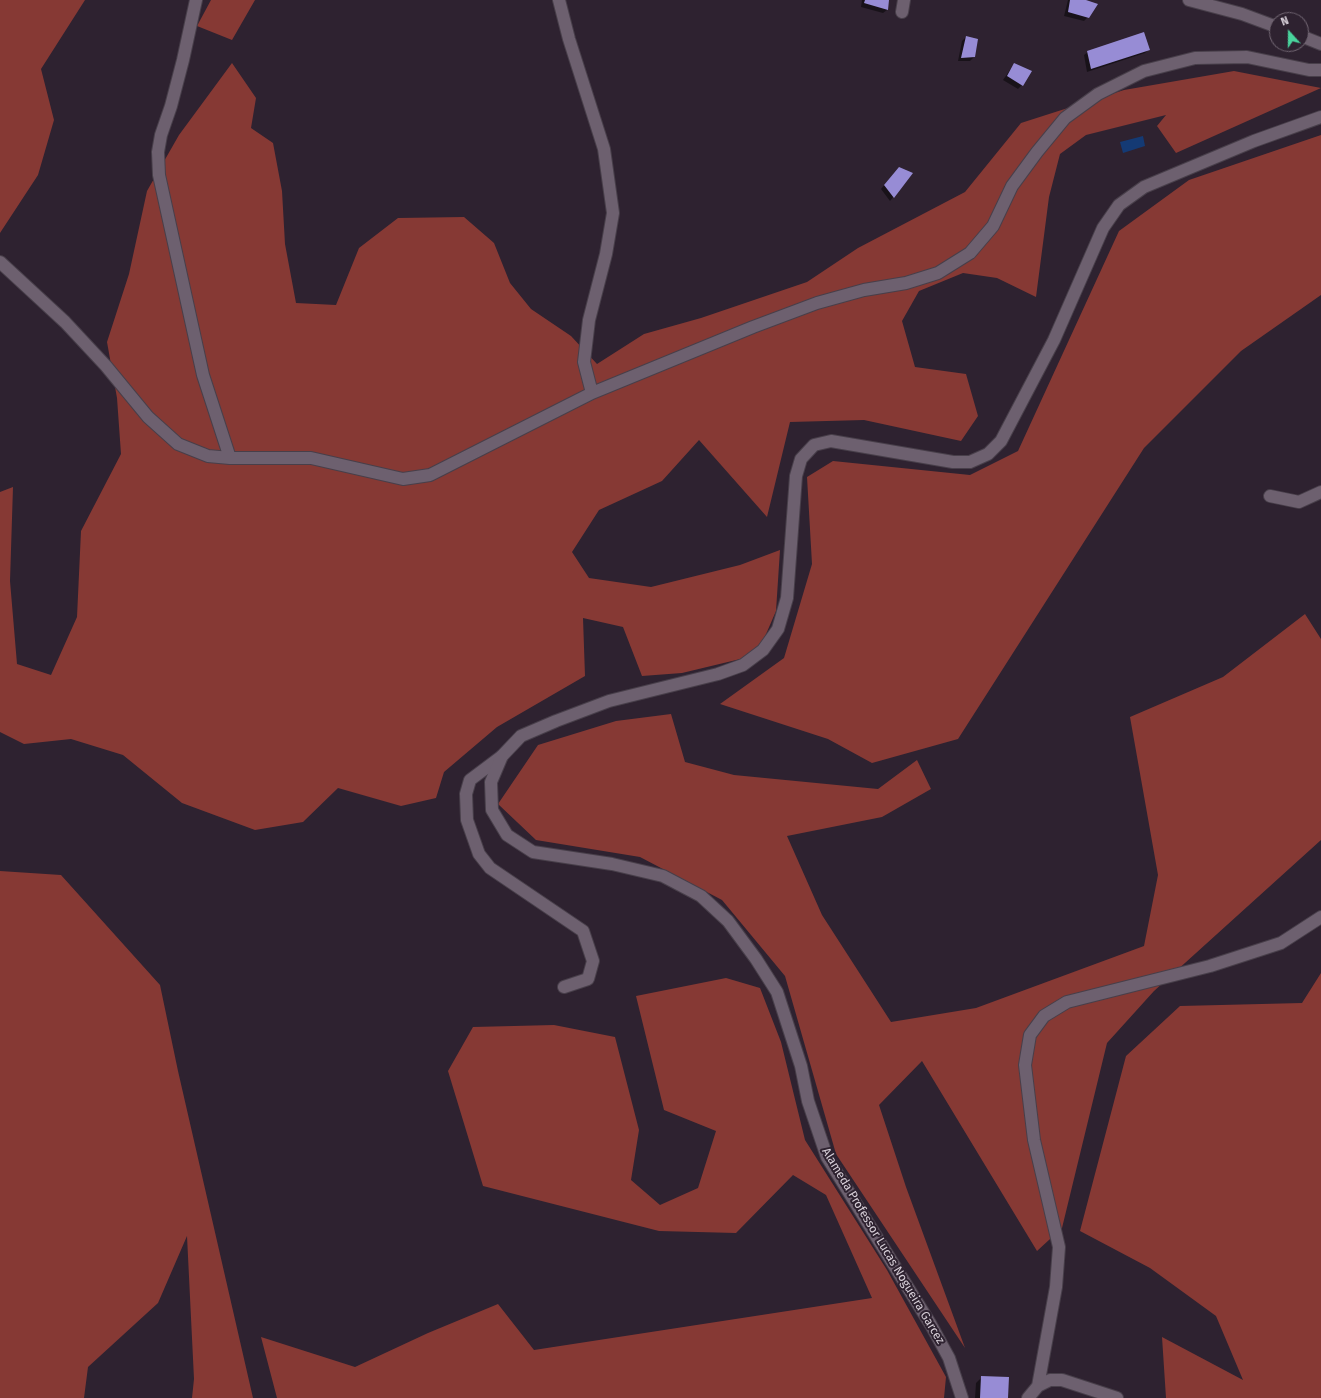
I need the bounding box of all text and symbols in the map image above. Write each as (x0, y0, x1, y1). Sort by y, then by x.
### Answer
north arrow (1269, 12, 1309, 52)
text: N (1279, 14, 1291, 29)
street label: Alameda Professor Lucas Nogueira Garcez (819, 1145, 947, 1347)

